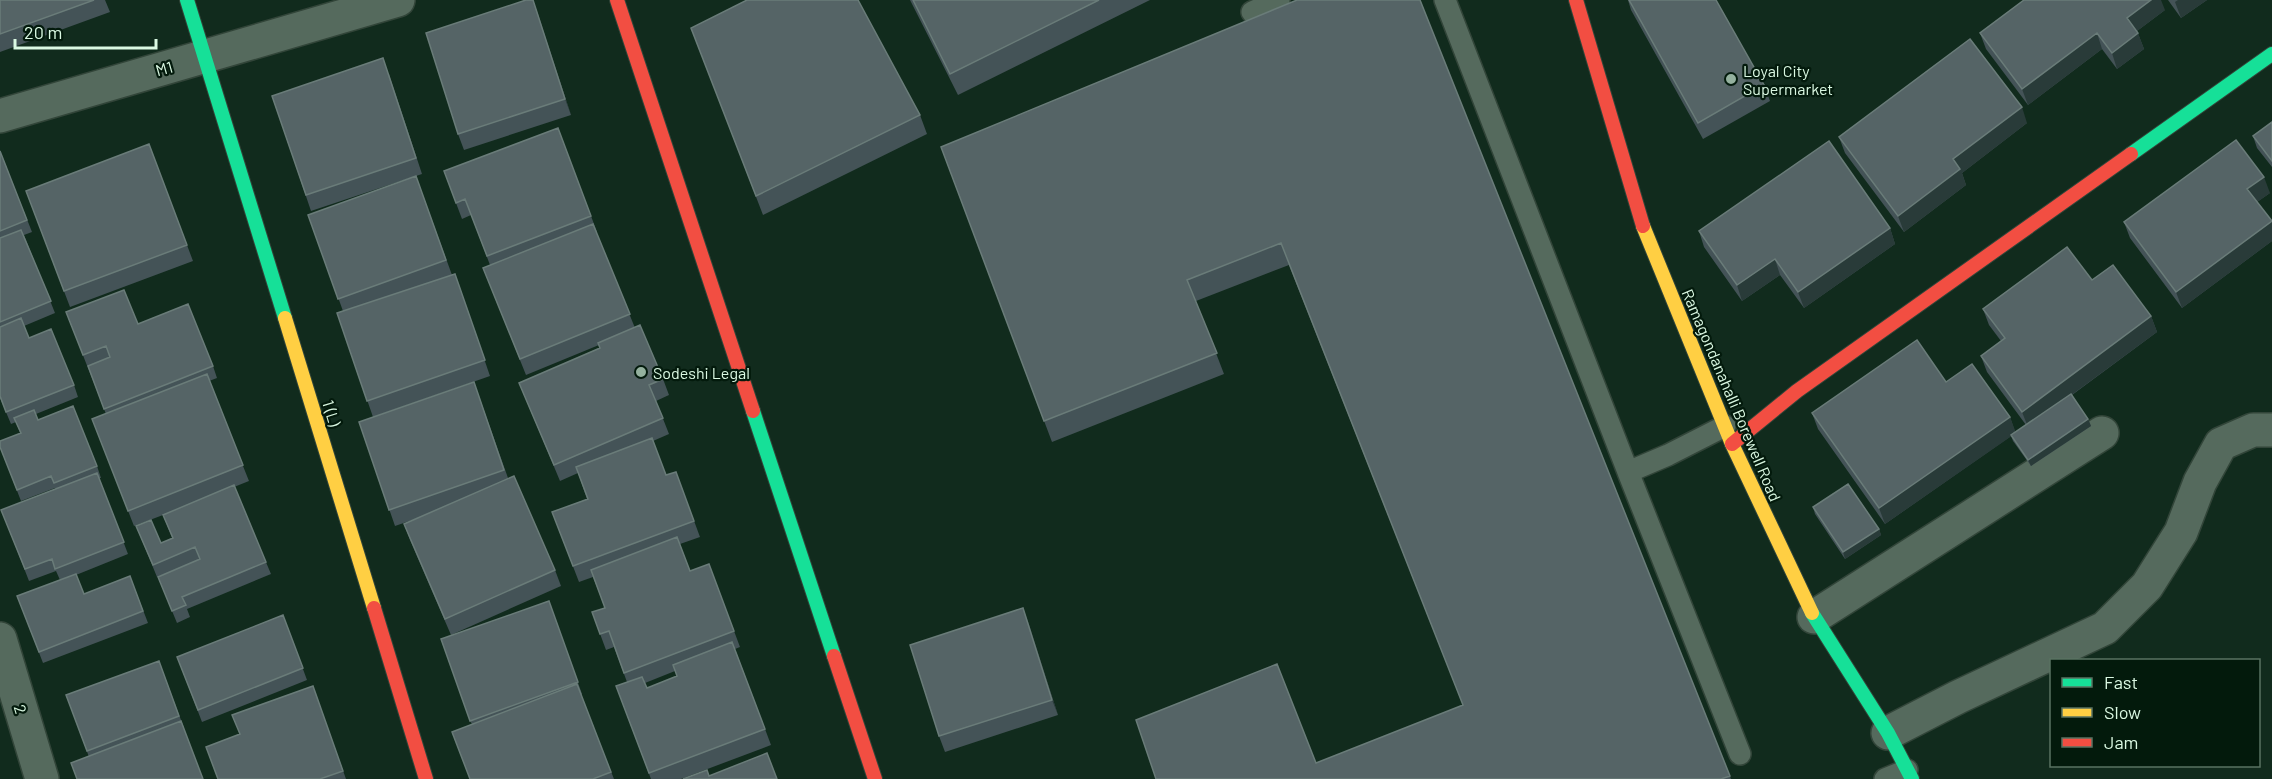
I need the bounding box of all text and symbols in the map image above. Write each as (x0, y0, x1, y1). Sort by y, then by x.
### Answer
scale bar (15, 12, 156, 50)
text: 20 m (24, 21, 62, 43)
street label: M1 (153, 57, 175, 79)
place label: Loyal City Supermarket (1743, 61, 1833, 98)
marker: Loyal City Supermarket (1724, 72, 1738, 86)
street label: Ramagondanahalli Borewell Road (1679, 286, 1785, 504)
place label: Sodeshi Legal (653, 363, 750, 382)
marker: Sodeshi Legal (634, 365, 648, 379)
street label: 1 (L) (319, 398, 345, 429)
legend (2050, 659, 2260, 767)
text: Fast (2104, 671, 2138, 693)
text: Slow (2104, 701, 2141, 723)
street label: 2 (11, 702, 31, 716)
text: Jam (2104, 731, 2138, 753)

